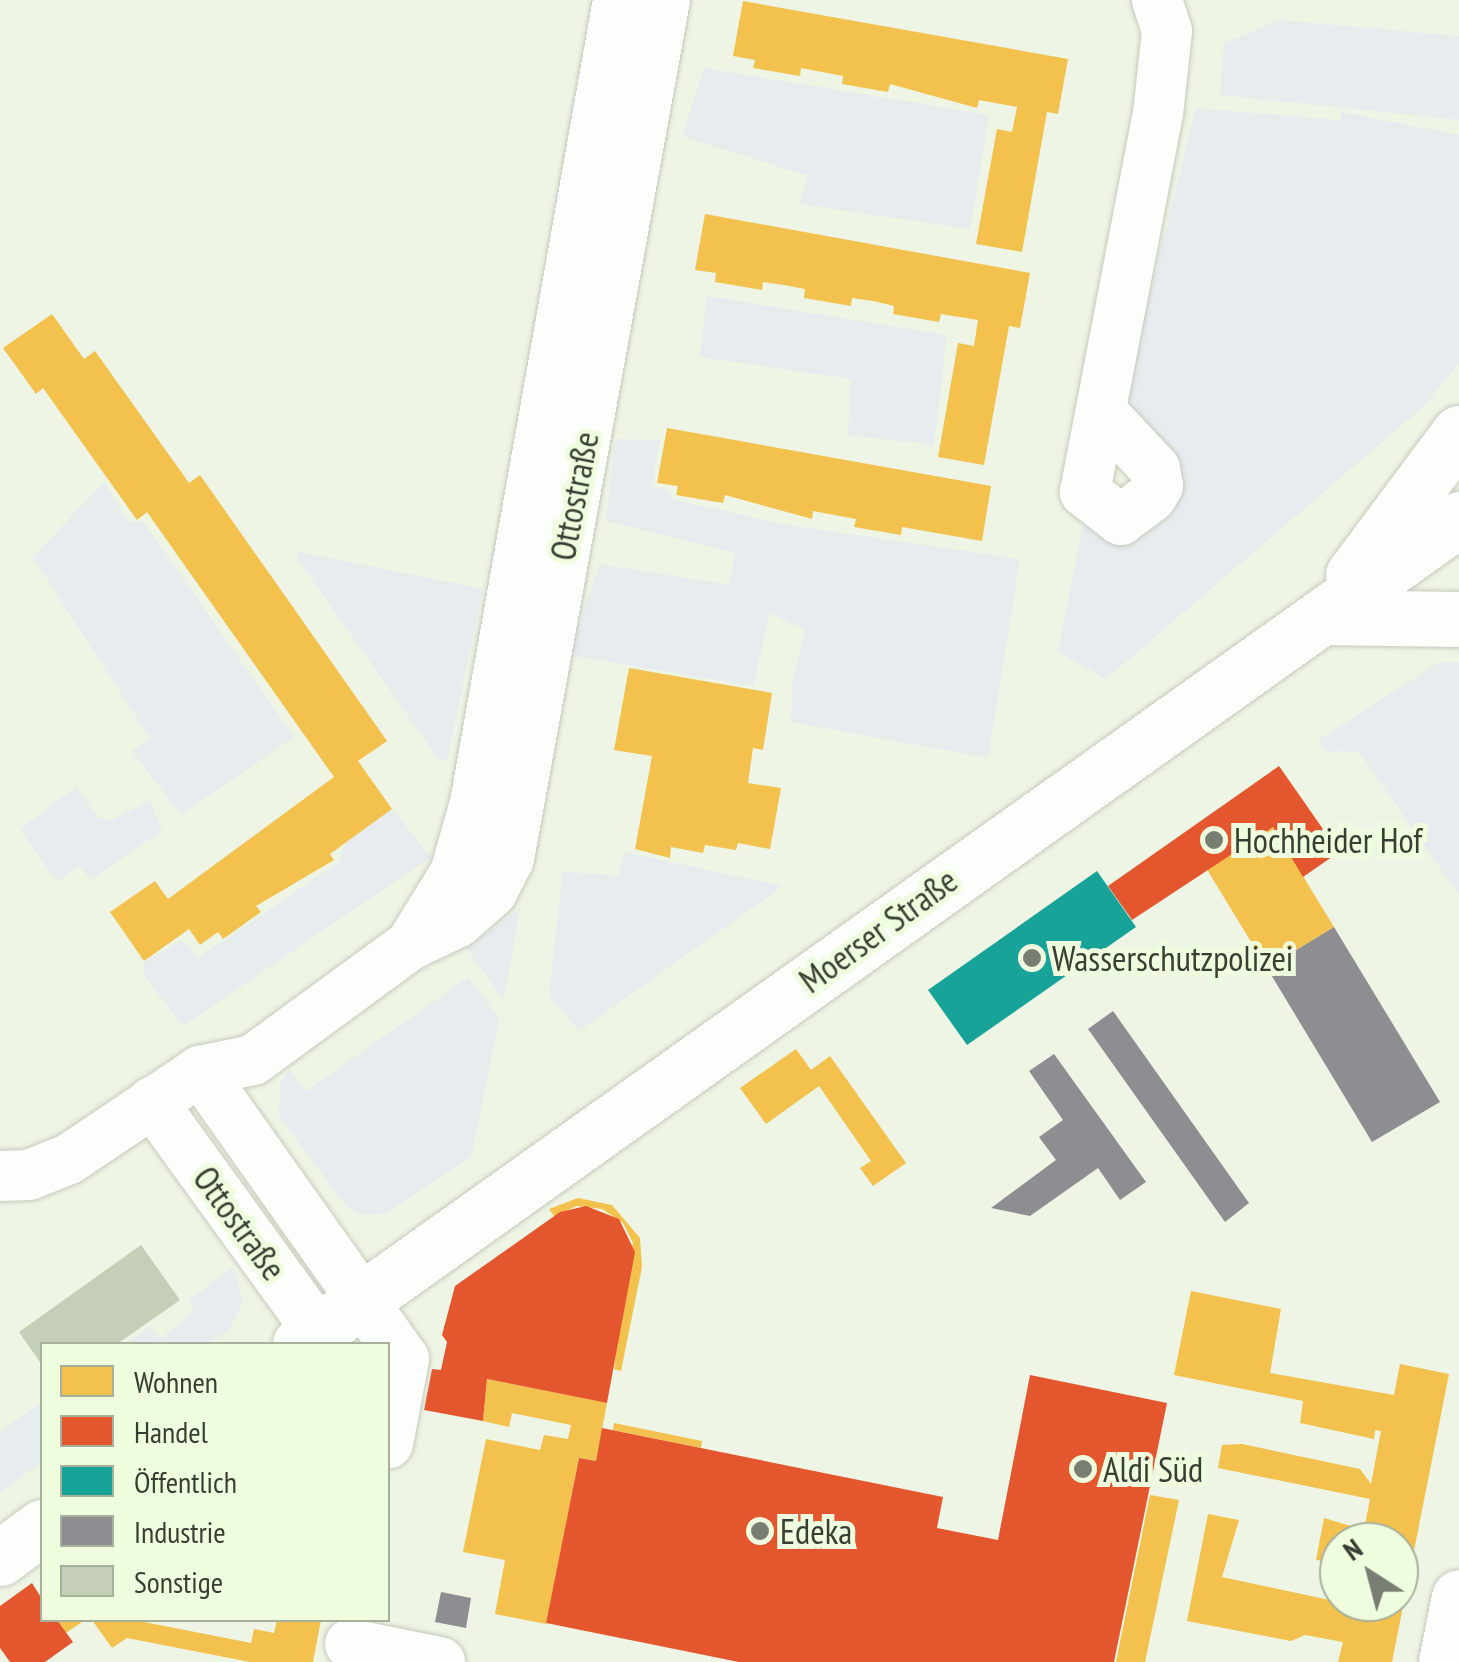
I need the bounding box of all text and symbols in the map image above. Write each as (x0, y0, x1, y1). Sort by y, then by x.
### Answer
street label: Ottostraße (541, 428, 607, 564)
place label: Hochheider Hof (1234, 819, 1422, 861)
marker: Hochheider Hof (1203, 829, 1225, 851)
street label: Moerser Straße (791, 859, 965, 1001)
place label: Wasserschutzpolizei (1052, 937, 1293, 979)
marker: Wasserschutzpolizei (1021, 947, 1043, 969)
street label: Ottostraße (185, 1158, 295, 1288)
legend (40, 1342, 390, 1622)
text: Wohnen (134, 1362, 218, 1401)
text: Handel (134, 1412, 208, 1451)
place label: Aldi Süd (1103, 1448, 1203, 1490)
marker: Aldi Süd (1072, 1458, 1094, 1480)
text: Öffentlich (134, 1462, 237, 1501)
place label: Edeka (780, 1510, 852, 1552)
text: Industrie (134, 1512, 226, 1551)
marker: Edeka (749, 1520, 771, 1542)
north arrow (1319, 1522, 1419, 1622)
text: N (1335, 1530, 1369, 1568)
text: Sonstige (134, 1562, 223, 1601)

